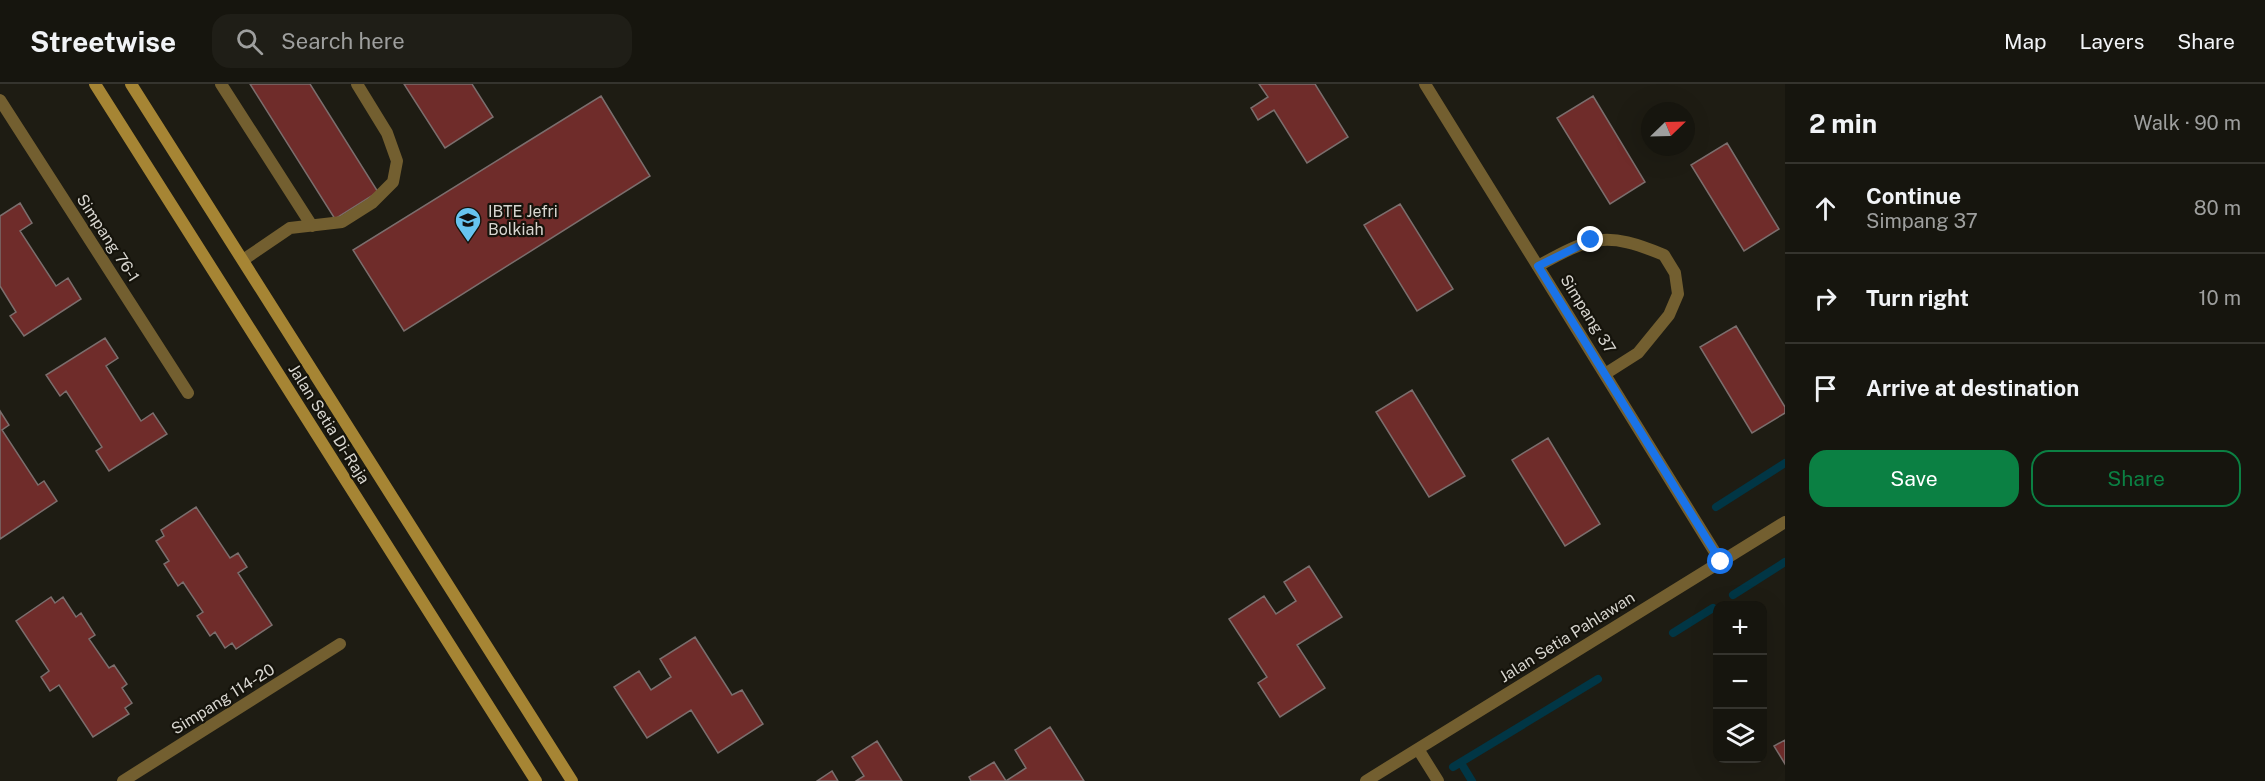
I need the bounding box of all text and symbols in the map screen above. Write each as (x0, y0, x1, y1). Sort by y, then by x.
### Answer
search box (212, 14, 632, 68)
text: Streetwise (30, 25, 176, 58)
icon: search (233, 25, 266, 58)
text: Search here (281, 28, 405, 54)
text: Map (2004, 29, 2047, 54)
text: Layers (2080, 29, 2144, 54)
text: Share (2177, 29, 2235, 54)
north arrow (1641, 102, 1695, 156)
text: 2 min (1809, 108, 1877, 139)
text: Walk · 90 m (2134, 111, 2241, 135)
text: Continue (1866, 183, 1961, 209)
street label: Simpang 76-1 (73, 191, 143, 285)
icon: ahead (1809, 192, 1842, 225)
text: 80 m (2194, 196, 2241, 220)
place label: IBTE Jefri Bolkiah (488, 202, 558, 239)
school or university icon: IBTE Jefri Bolkiah (453, 205, 483, 243)
text: Simpang 37 (1866, 209, 1978, 233)
route end (1577, 226, 1603, 252)
street label: Simpang 37 (1556, 271, 1620, 357)
icon: right (1809, 282, 1842, 315)
text: Turn right (1866, 285, 1969, 311)
text: 10 m (2198, 286, 2241, 310)
street label: Jalan Setia Di-Raja (284, 361, 374, 487)
icon: arrive (1809, 372, 1842, 405)
text: Arrive at destination (1866, 375, 2079, 401)
button: Save (1809, 450, 2019, 507)
button: Share (2031, 450, 2241, 507)
route start (1707, 548, 1733, 574)
street label: Jalan Setia Pahlawan (1496, 588, 1638, 686)
map controls (1713, 601, 1767, 763)
button: + (1713, 601, 1767, 655)
button: − (1713, 655, 1767, 709)
street label: Simpang 114-20 (168, 659, 278, 738)
button: layers (1713, 709, 1767, 763)

